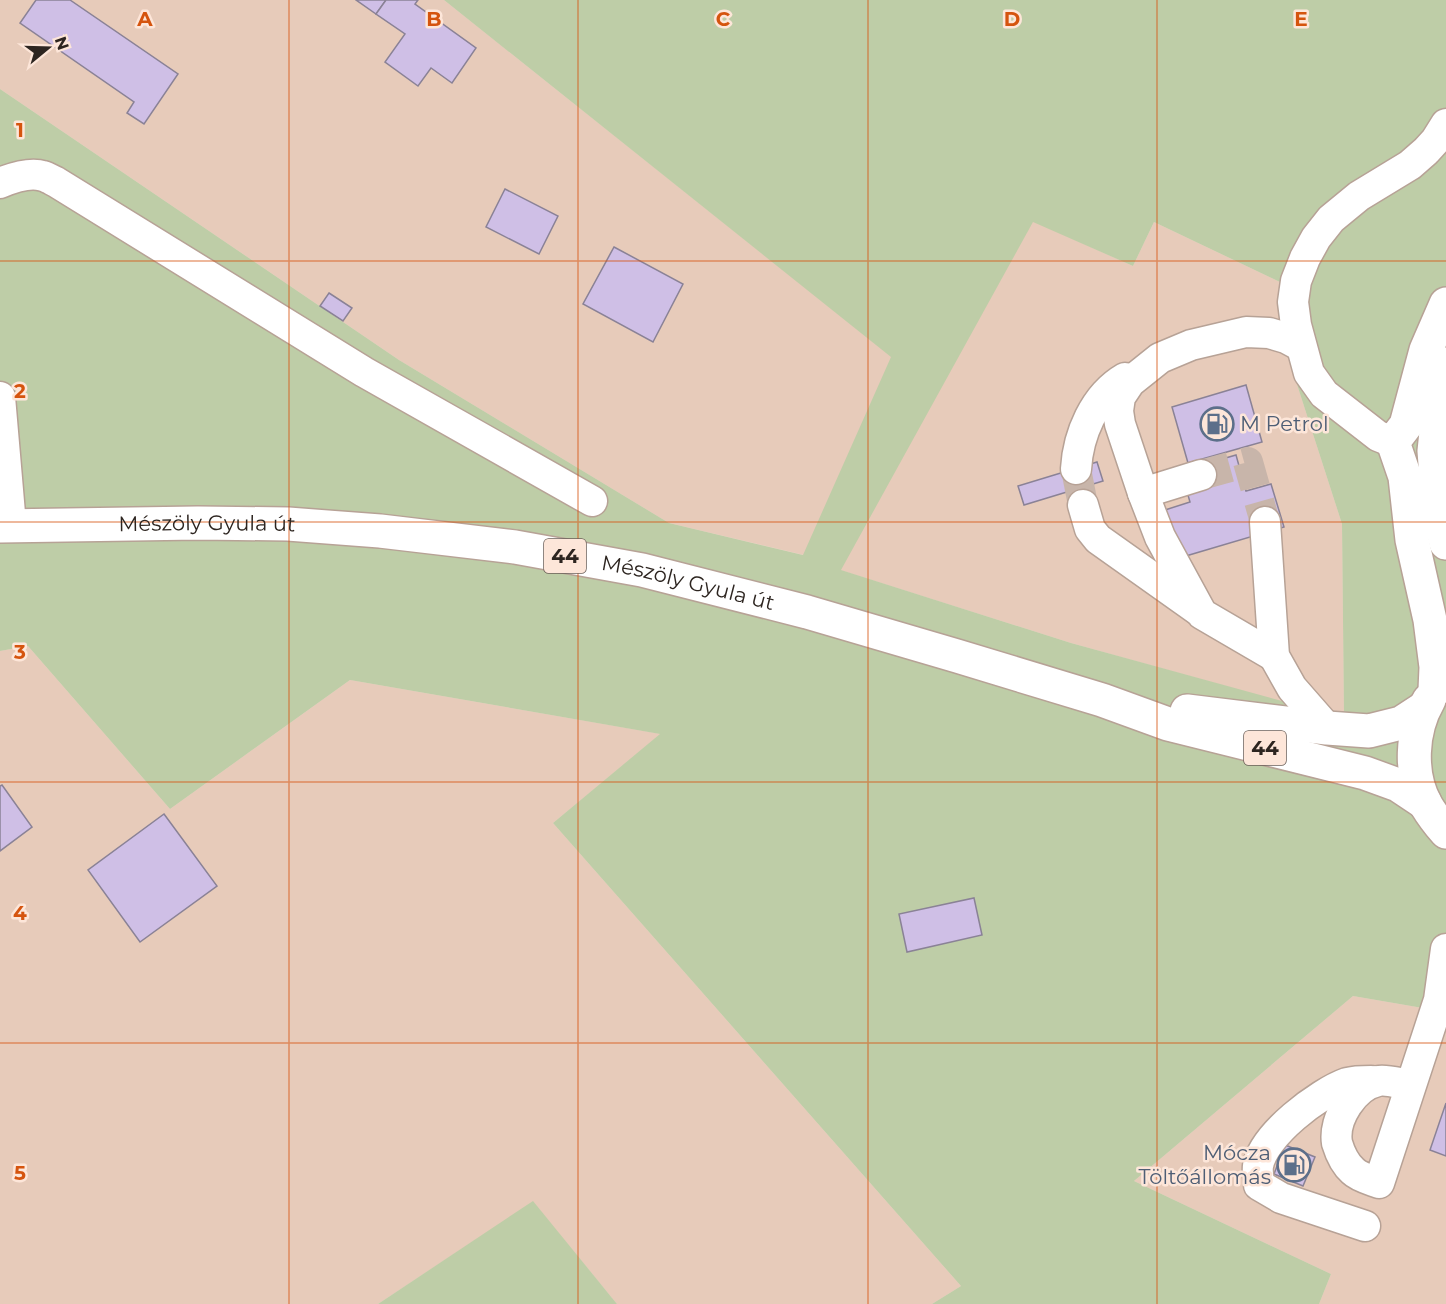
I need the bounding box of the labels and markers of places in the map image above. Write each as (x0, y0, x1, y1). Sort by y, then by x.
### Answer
fuel station icon: M Petrol (1199, 406, 1235, 442)
place label: M Petrol (1240, 411, 1329, 436)
place label: Mócza Töltőállomás (1138, 1140, 1271, 1189)
fuel station icon: Mócza Töltőállomás (1276, 1147, 1312, 1183)

